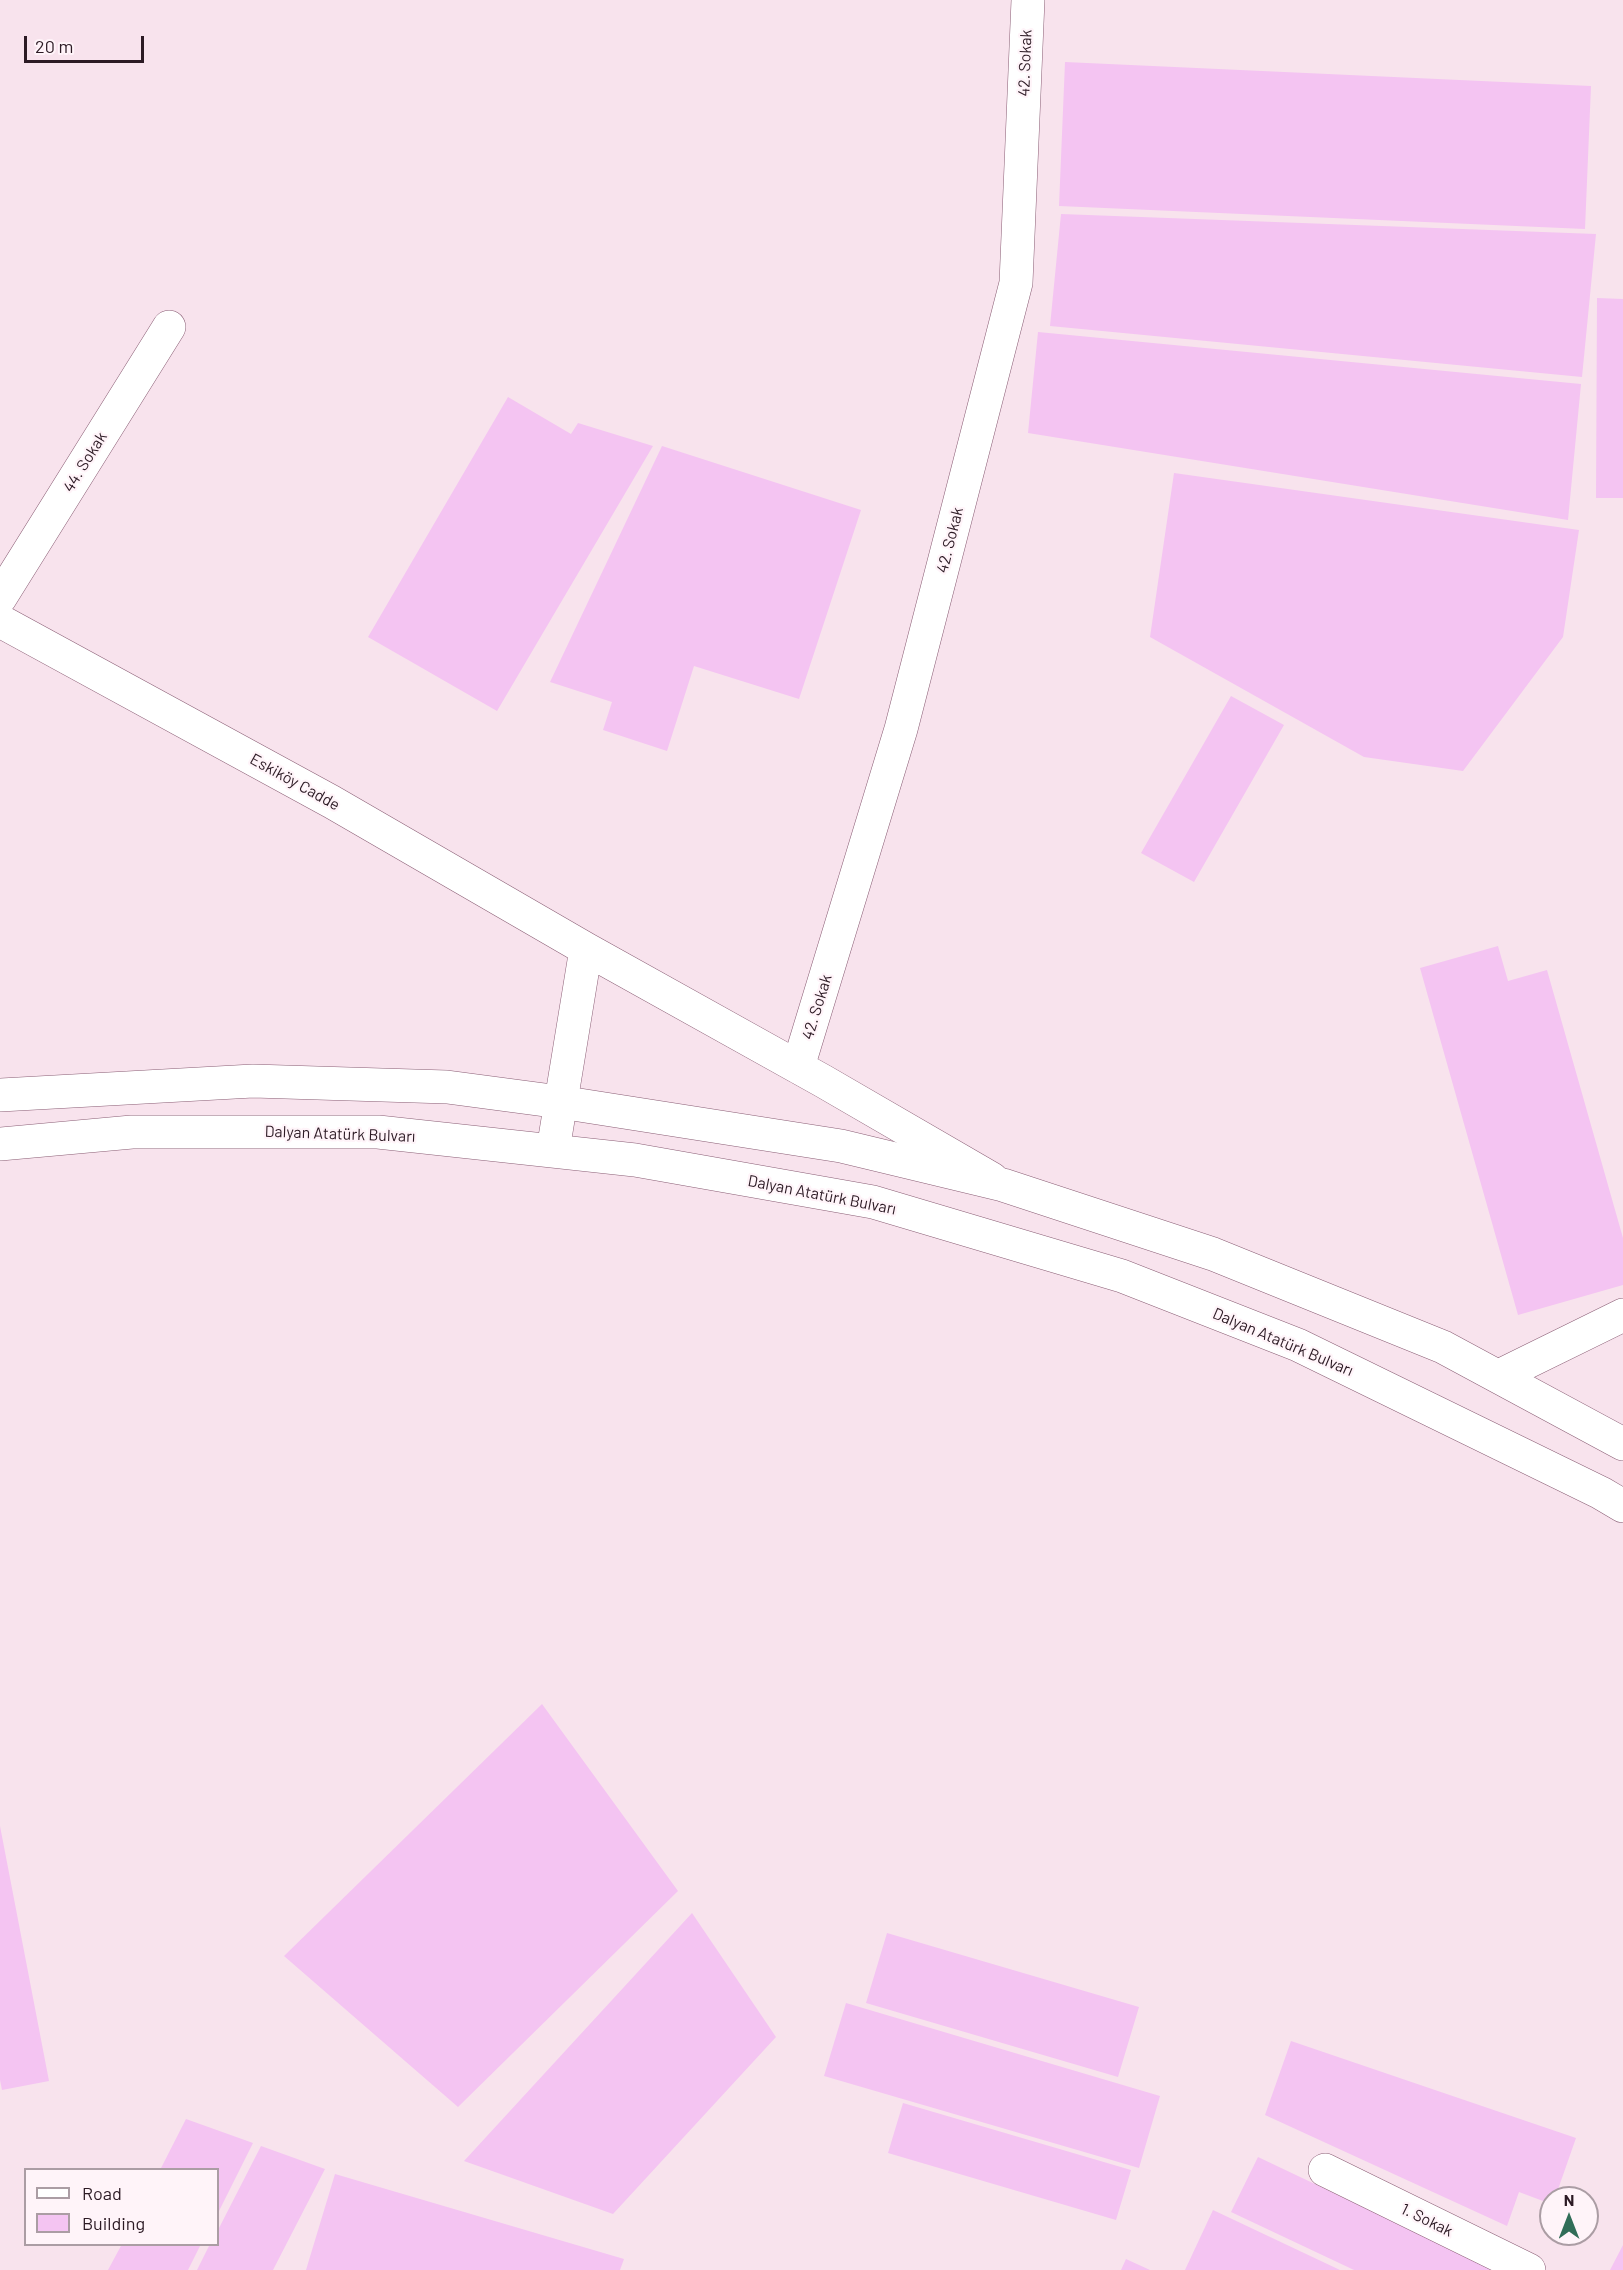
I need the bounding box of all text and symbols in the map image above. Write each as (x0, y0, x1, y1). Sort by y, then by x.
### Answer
scale bar (27, 24, 147, 62)
street label: 42. Sokak (1014, 29, 1036, 97)
text: 20 m (35, 35, 73, 57)
street label: 44. Sokak (59, 428, 111, 496)
street label: 42. Sokak (933, 505, 967, 575)
street label: Eskiköy Cadde (247, 749, 343, 815)
street label: 42. Sokak (798, 972, 836, 1042)
street label: Dalyan Atatürk Bulvarı (264, 1122, 416, 1146)
street label: Dalyan Atatürk Bulvarı (746, 1171, 898, 1219)
street label: Dalyan Atatürk Bulvarı (1210, 1304, 1356, 1380)
legend (24, 2168, 219, 2246)
text: Road (82, 2182, 122, 2204)
north arrow (1539, 2186, 1599, 2246)
text: N (1564, 2190, 1574, 2209)
street label: 1. Sokak (1398, 2199, 1456, 2241)
text: Building (82, 2212, 145, 2234)

